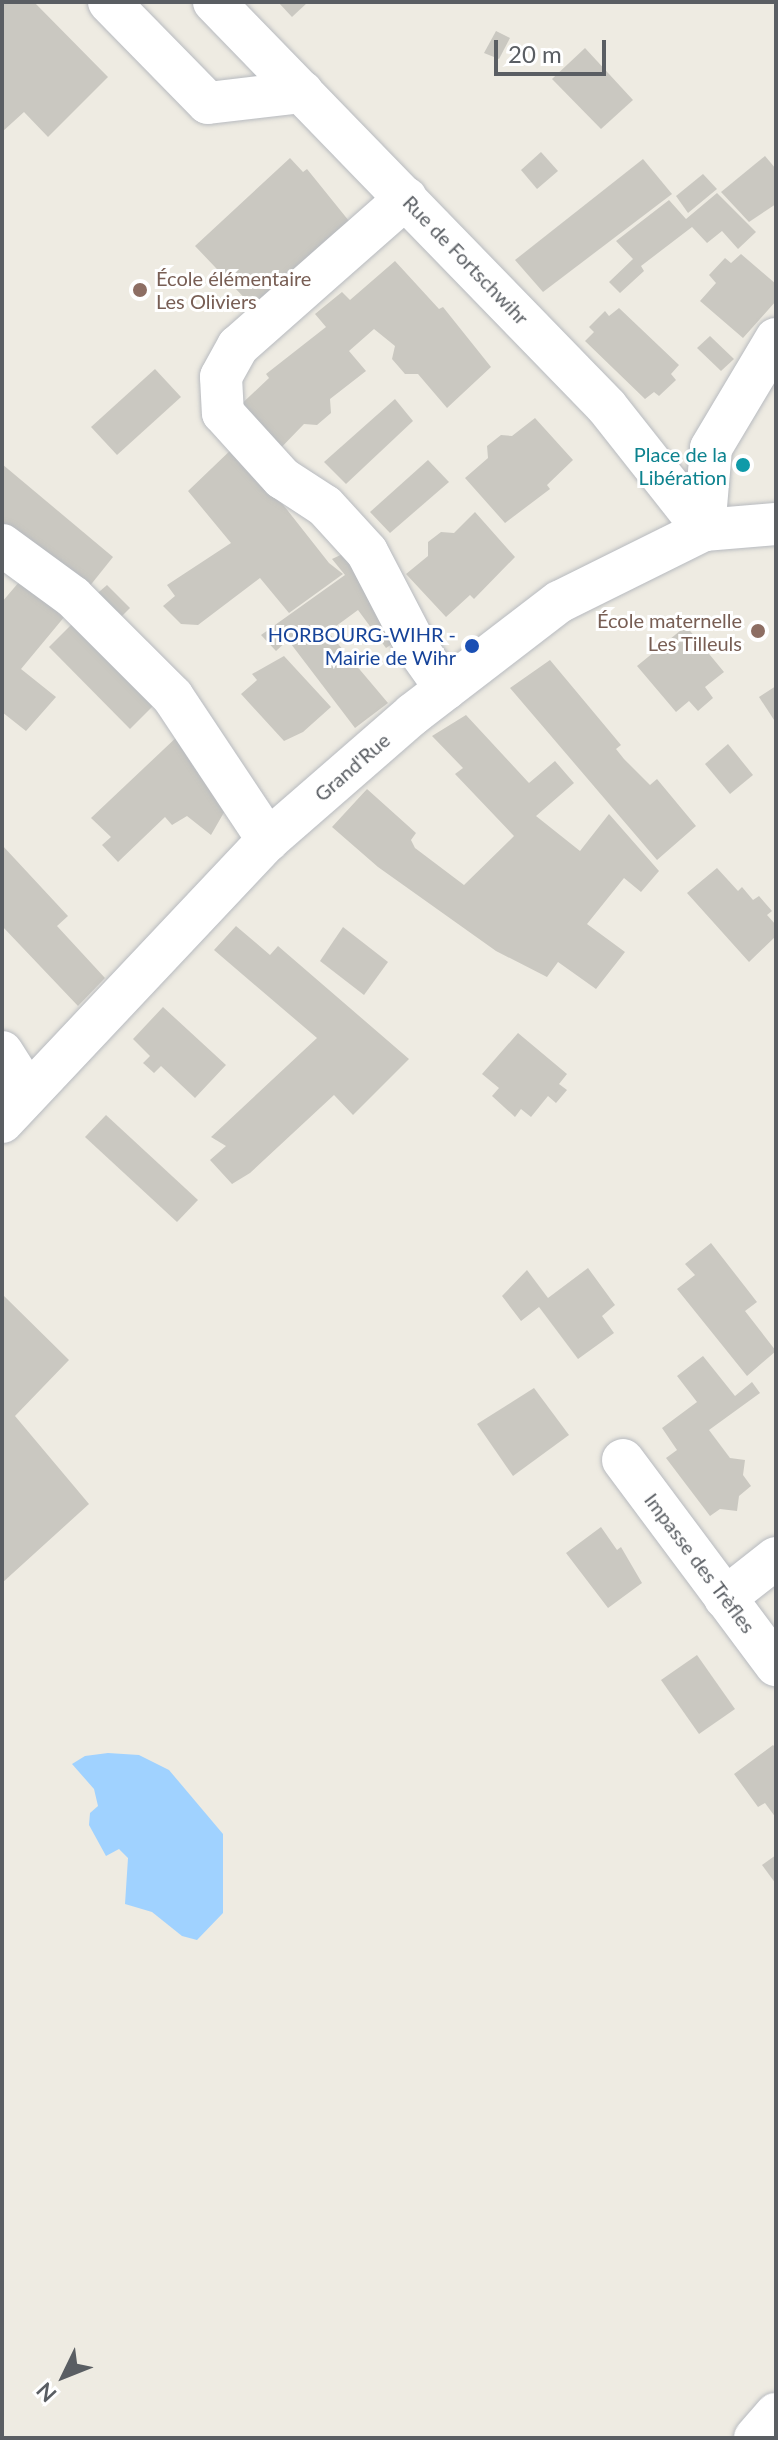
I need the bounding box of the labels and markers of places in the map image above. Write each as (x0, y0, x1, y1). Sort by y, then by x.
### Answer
place label: École élémentaire Les Oliviers (156, 266, 311, 313)
marker: École élémentaire Les Oliviers (131, 281, 149, 299)
place label: Place de la Libération (634, 442, 727, 489)
marker: Place de la Libération (734, 456, 752, 474)
place label: École maternelle Les Tilleuls (597, 608, 742, 655)
place label: HORBOURG-WIHR - Mairie de Wihr (268, 622, 456, 669)
marker: École maternelle Les Tilleuls (749, 622, 767, 640)
marker: HORBOURG-WIHR - Mairie de Wihr (463, 637, 481, 655)

